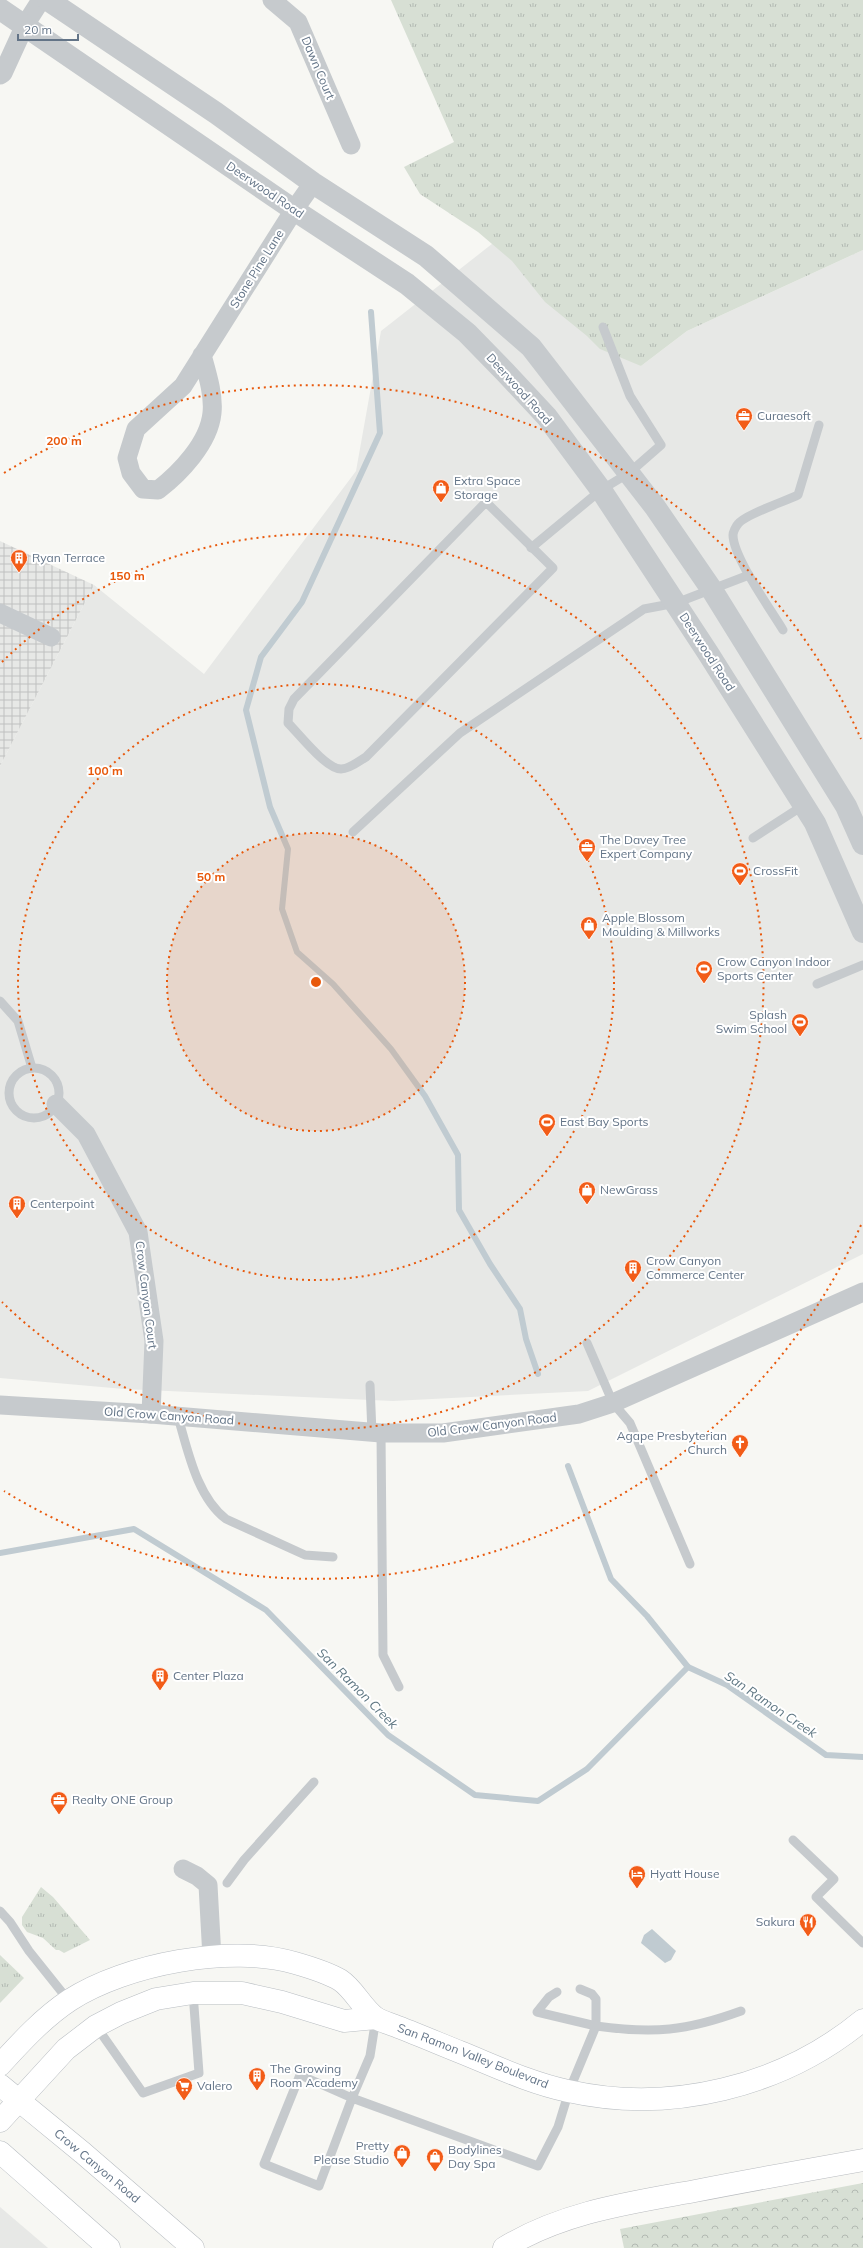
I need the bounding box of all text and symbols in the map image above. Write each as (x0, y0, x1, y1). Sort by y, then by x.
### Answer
scale bar (18, 16, 78, 42)
text: 20 m (24, 22, 52, 37)
street label: Dawn Court (298, 34, 338, 102)
street label: Deerwood Road (224, 158, 307, 221)
street label: Stone Pine Lane (226, 227, 287, 311)
street label: Deerwood Road (484, 350, 555, 427)
office icon: Curaesoft (734, 406, 754, 431)
place label: Curaesoft (757, 408, 811, 423)
text: 200 m (46, 433, 82, 448)
place label: Extra Space Storage (454, 473, 521, 502)
shop icon: Extra Space Storage (431, 478, 451, 503)
building icon: Ryan Terrace (9, 548, 29, 573)
place label: Ryan Terrace (32, 550, 105, 565)
text: 150 m (109, 568, 145, 583)
street label: Deerwood Road (676, 610, 738, 694)
text: 100 m (87, 763, 123, 778)
place label: The Davey Tree Expert Company (600, 832, 693, 861)
office icon: The Davey Tree Expert Company (577, 837, 597, 862)
sports icon: CrossFit (730, 861, 750, 886)
place label: CrossFit (753, 863, 798, 878)
text: 50 m (197, 869, 225, 884)
place label: Apple Blossom Moulding & Millworks (602, 910, 720, 939)
shop icon: Apple Blossom Moulding & Millworks (579, 915, 599, 940)
place label: Crow Canyon Indoor Sports Center (717, 954, 831, 983)
sports icon: Crow Canyon Indoor Sports Center (694, 959, 714, 984)
centre of rings (309, 975, 323, 989)
place label: Splash Swim School (716, 1007, 787, 1036)
sports icon: Splash Swim School (790, 1012, 810, 1037)
sports icon: East Bay Sports (537, 1112, 557, 1137)
place label: East Bay Sports (560, 1114, 649, 1129)
shop icon: NewGrass (577, 1180, 597, 1205)
place label: NewGrass (600, 1182, 658, 1197)
building icon: Centerpoint (7, 1194, 27, 1219)
place label: Centerpoint (30, 1196, 95, 1211)
street label: Crow Canyon Court (132, 1240, 161, 1350)
place label: Crow Canyon Commerce Center (646, 1253, 745, 1282)
building icon: Crow Canyon Commerce Center (623, 1258, 643, 1283)
street label: Old Crow Canyon Road (104, 1403, 234, 1428)
street label: Old Crow Canyon Road (426, 1409, 557, 1440)
place label: Agape Presbyterian Church (617, 1428, 727, 1457)
church icon: Agape Presbyterian Church (730, 1433, 750, 1458)
water label: San Ramon Creek (314, 1644, 402, 1732)
building icon: Center Plaza (150, 1666, 170, 1691)
water label: San Ramon Creek (722, 1667, 820, 1741)
place label: Center Plaza (173, 1668, 244, 1683)
office icon: Realty ONE Group (49, 1790, 69, 1815)
place label: Realty ONE Group (72, 1792, 173, 1807)
hotel icon: Hyatt House (627, 1864, 647, 1889)
place label: Hyatt House (650, 1866, 719, 1881)
restaurant icon: Sakura (798, 1912, 818, 1937)
place label: Sakura (756, 1914, 795, 1929)
street label: San Ramon Valley Boulevard (396, 2020, 551, 2091)
place label: The Growing Room Academy (270, 2061, 359, 2090)
building icon: The Growing Room Academy (247, 2066, 267, 2091)
supermarket icon: Valero (174, 2076, 194, 2101)
place label: Valero (197, 2078, 233, 2093)
street label: Crow Canyon Road (51, 2125, 143, 2206)
place label: Pretty Please Studio (314, 2138, 390, 2167)
place label: Bodylines Day Spa (448, 2142, 502, 2171)
shop icon: Pretty Please Studio (392, 2143, 412, 2168)
shop icon: Bodylines Day Spa (425, 2147, 445, 2172)

